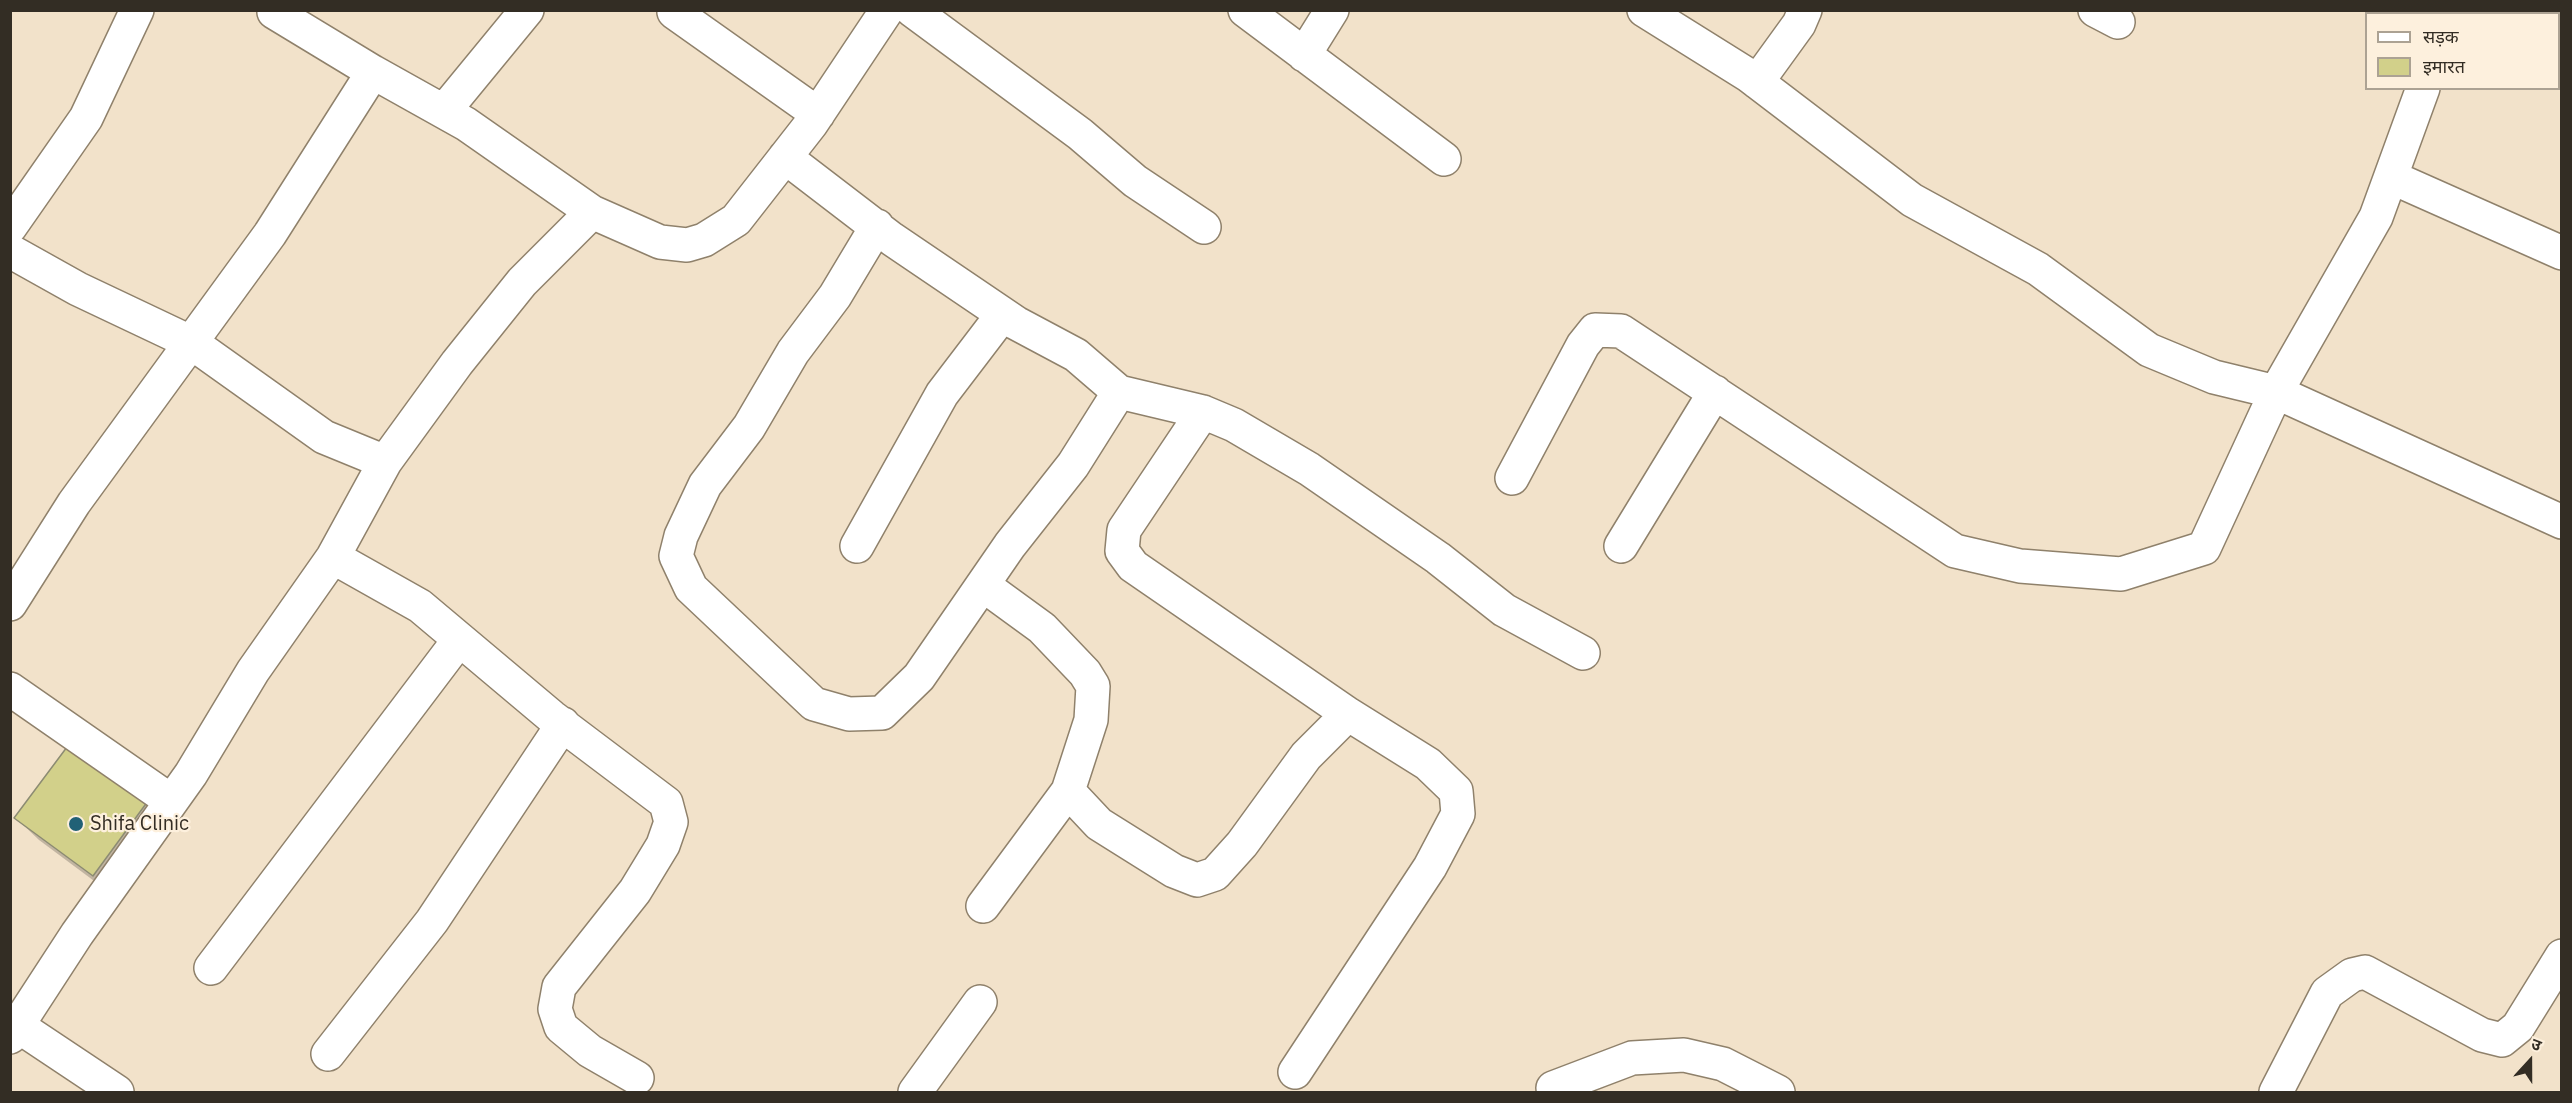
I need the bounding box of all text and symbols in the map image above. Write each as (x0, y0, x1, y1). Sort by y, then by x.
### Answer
legend (2365, 12, 2560, 90)
text: सड़क (2423, 25, 2459, 48)
text: इमारत (2423, 55, 2465, 78)
place label: Shifa Clinic (90, 812, 189, 836)
marker: Shifa Clinic (67, 815, 85, 833)
north arrow (2500, 1031, 2560, 1091)
text: उ (2528, 1033, 2544, 1055)

